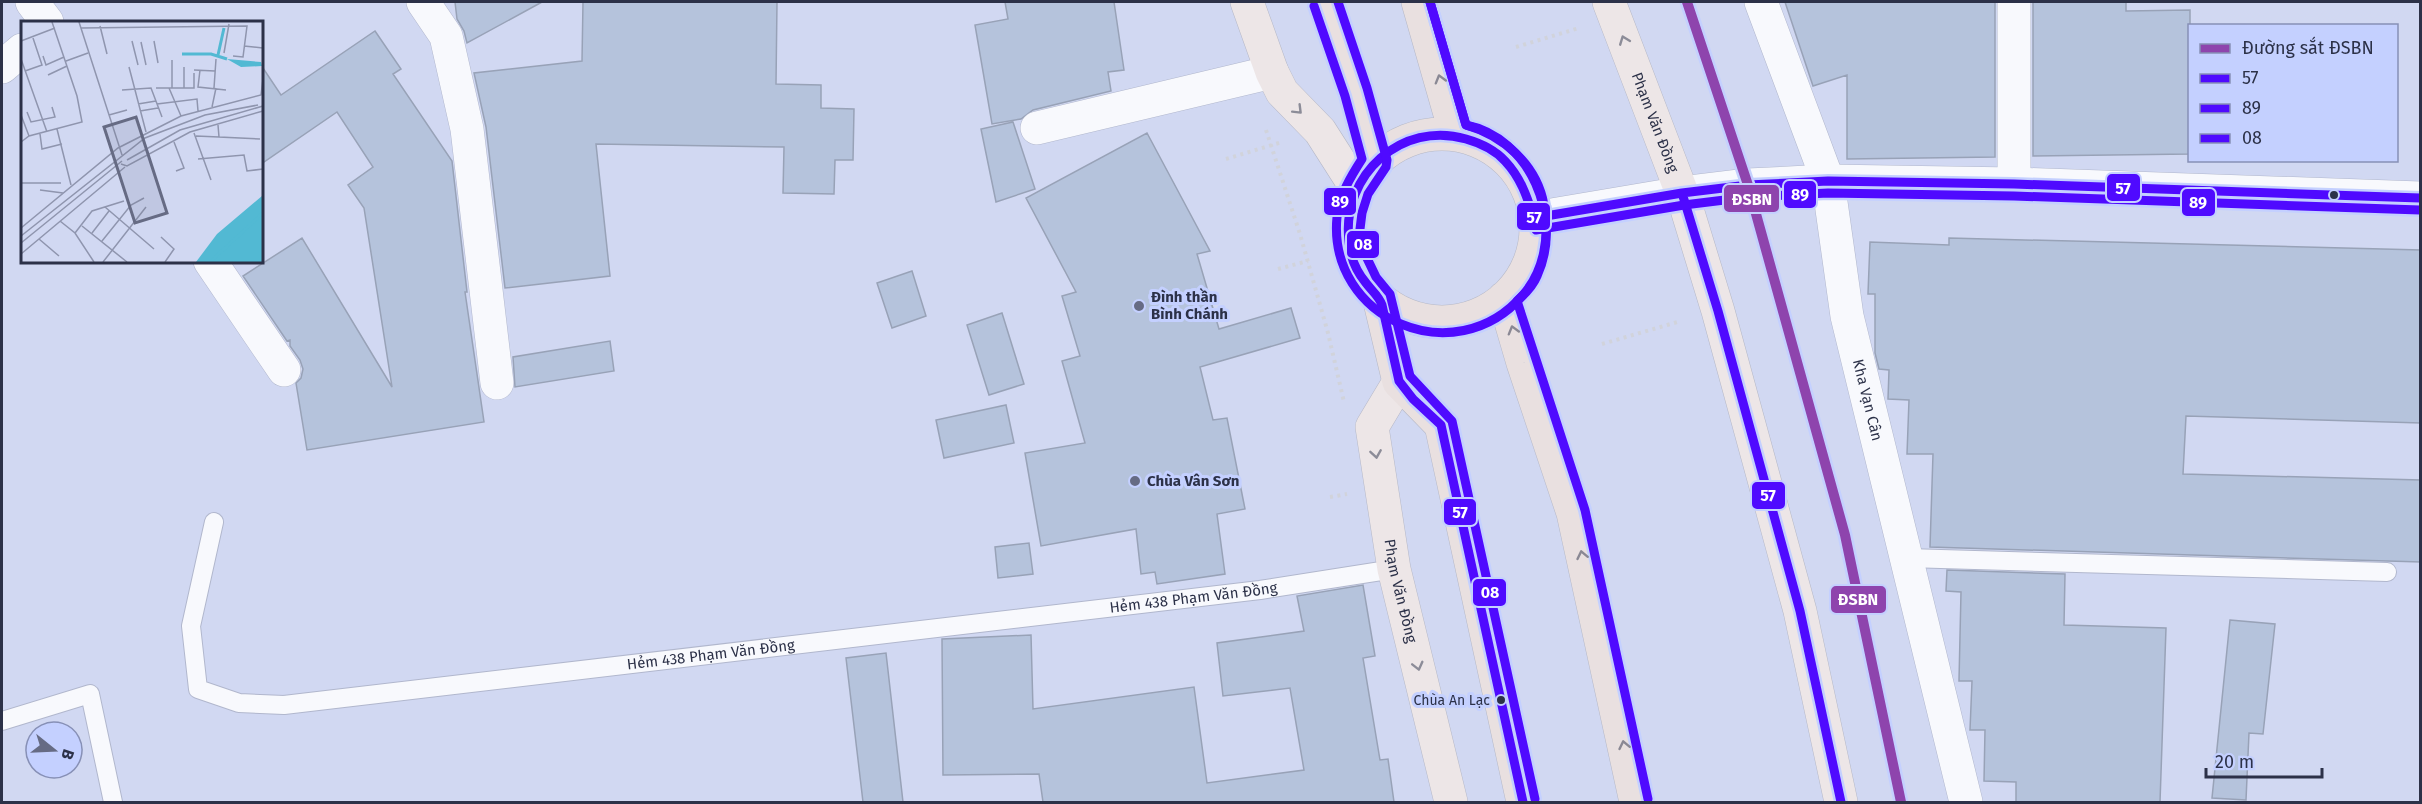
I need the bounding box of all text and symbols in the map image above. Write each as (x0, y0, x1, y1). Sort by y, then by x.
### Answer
inset map (21, 21, 262, 262)
legend (2188, 24, 2398, 162)
one-way arrow (1619, 35, 1631, 46)
text: Đường sắt ĐSBN (2242, 36, 2374, 59)
text: 57 (2242, 67, 2259, 89)
street label: Phạm Văn Đồng (1628, 70, 1682, 175)
one-way arrow (1435, 74, 1447, 85)
text: 89 (2242, 97, 2261, 119)
one-way arrow (1291, 102, 1302, 113)
text: 08 (2242, 127, 2262, 149)
line badge: 57 (2106, 173, 2141, 202)
text: 57 (2115, 179, 2131, 198)
line badge: 89 (1783, 180, 1817, 209)
line badge: ĐSBN (1723, 184, 1780, 213)
text: 89 (1791, 185, 1809, 204)
line badge: 89 (1323, 187, 1357, 216)
line badge: 89 (2181, 188, 2216, 217)
unlabelled marker (2328, 189, 2340, 201)
text: ĐSBN (1732, 190, 1772, 209)
text: 89 (1331, 192, 1349, 211)
text: 89 (2189, 193, 2207, 212)
line badge: 57 (1516, 202, 1551, 231)
text: 57 (1526, 208, 1542, 227)
line badge: 08 (1346, 230, 1380, 259)
text: 08 (1354, 235, 1372, 254)
place label: Đình thần Bình Chánh (1151, 287, 1228, 323)
marker: Đình thần Bình Chánh (1132, 299, 1146, 313)
one-way arrow (1508, 326, 1520, 336)
street label: Kha Vạn Cân (1849, 357, 1886, 443)
one-way arrow (1369, 449, 1382, 459)
place label: Chùa Vân Sơn (1147, 472, 1239, 490)
marker: Chùa Vân Sơn (1128, 474, 1142, 488)
line badge: 57 (1751, 481, 1786, 510)
text: 57 (1760, 486, 1776, 505)
line badge: 57 (1443, 498, 1477, 526)
text: 57 (1452, 503, 1468, 522)
street label: Phạm Văn Đồng (1380, 538, 1421, 645)
one-way arrow (1577, 550, 1590, 560)
street label: Hẻm 438 Phạm Văn Đồng (1109, 578, 1279, 617)
line badge: 08 (1472, 578, 1507, 607)
text: 08 (1481, 583, 1499, 602)
line badge: ĐSBN (1830, 585, 1887, 614)
text: ĐSBN (1838, 590, 1878, 609)
street label: Hẻm 438 Phạm Văn Đồng (626, 636, 796, 674)
one-way arrow (1410, 660, 1423, 670)
place label: Chùa An Lạc (1414, 692, 1490, 709)
marker: Chùa An Lạc (1495, 694, 1507, 706)
north arrow (24, 720, 84, 780)
one-way arrow (1618, 741, 1631, 751)
scale bar (2206, 741, 2322, 779)
text: B (57, 747, 78, 762)
text: 20 m (2215, 751, 2254, 773)

